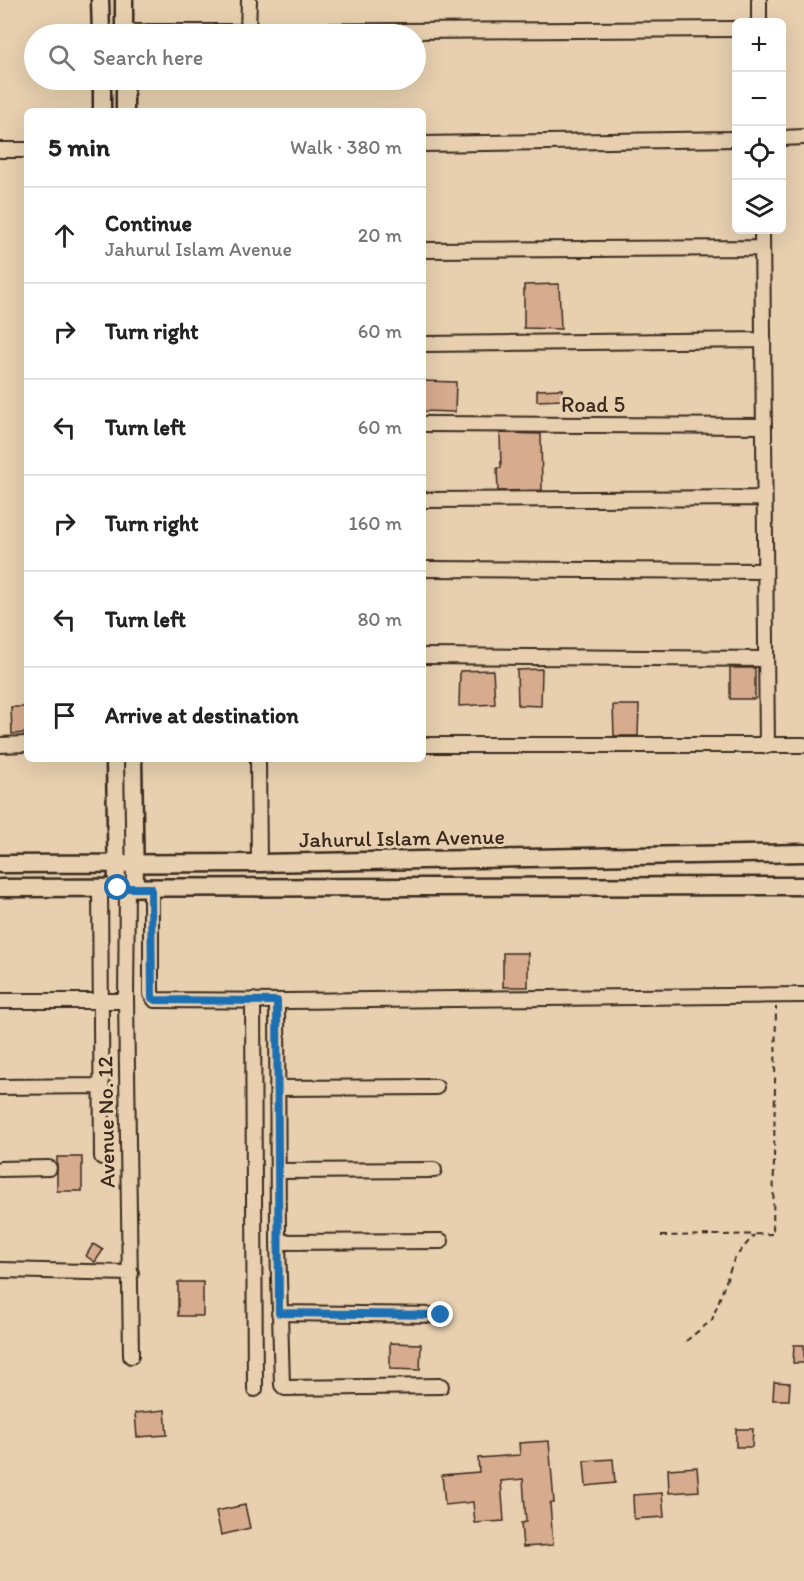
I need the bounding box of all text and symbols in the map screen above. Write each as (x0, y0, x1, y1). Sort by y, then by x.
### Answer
map controls (732, 18, 786, 234)
button: + (732, 18, 786, 72)
search box (24, 24, 426, 90)
icon: search (45, 41, 78, 74)
text: Search here (93, 44, 203, 71)
button: − (732, 72, 786, 126)
button: locate (732, 126, 786, 180)
text: 5 min (48, 131, 110, 163)
text: Walk · 380 m (290, 135, 402, 159)
button: layers (732, 180, 786, 234)
text: Continue (105, 210, 192, 237)
icon: ahead (48, 219, 81, 252)
text: 20 m (358, 223, 402, 247)
text: Jahurul Islam Avenue (105, 237, 292, 261)
icon: right (48, 315, 81, 348)
text: Turn right (105, 318, 199, 345)
text: 60 m (358, 319, 402, 343)
street label: Road 5 (561, 391, 625, 418)
icon: left (48, 411, 81, 444)
text: Turn left (105, 414, 186, 441)
text: 60 m (358, 415, 402, 439)
icon: right (48, 507, 81, 540)
text: Turn right (105, 510, 199, 537)
text: 160 m (349, 511, 402, 535)
icon: left (48, 603, 81, 636)
text: Turn left (105, 606, 186, 633)
text: 80 m (357, 607, 402, 631)
icon: arrive (48, 699, 81, 732)
text: Arrive at destination (105, 702, 299, 729)
street label: Jahurul Islam Avenue (299, 823, 505, 853)
route start (104, 874, 130, 900)
street label: Avenue No. 12 (91, 1055, 121, 1188)
route end (427, 1301, 453, 1327)

